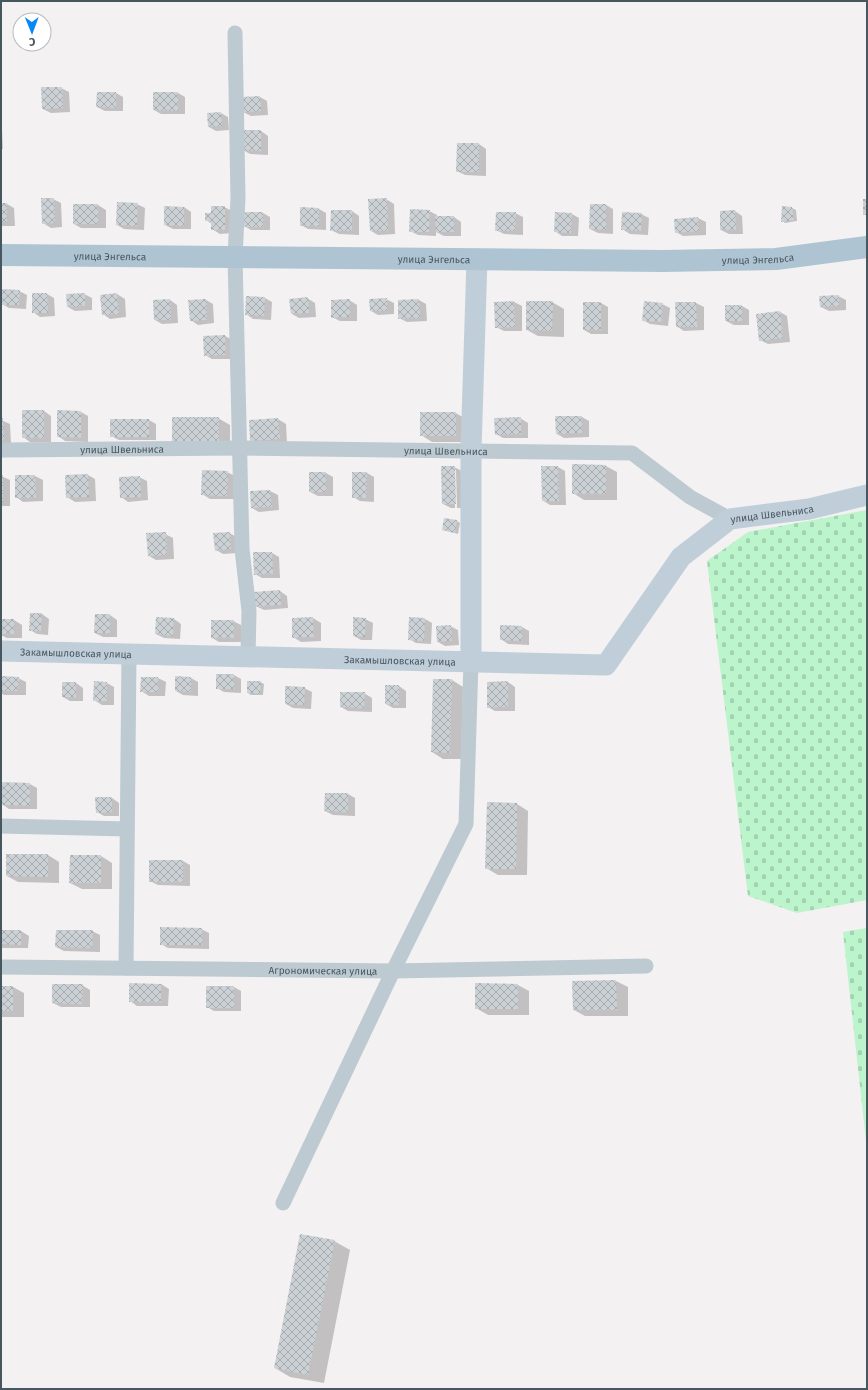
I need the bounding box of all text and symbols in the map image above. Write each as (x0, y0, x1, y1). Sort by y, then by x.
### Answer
north arrow (12, 12, 52, 52)
text: С (28, 35, 35, 48)
street label: улица Энгельса (74, 251, 146, 263)
street label: улица Энгельса (722, 252, 795, 267)
street label: улица Энгельса (398, 254, 470, 266)
street label: улица Швельниса (80, 444, 164, 456)
street label: улица Швельниса (404, 445, 488, 458)
street label: улица Швельниса (730, 503, 815, 526)
street label: Закамышловская улица (20, 646, 132, 661)
street label: Закамышловская улица (344, 654, 456, 669)
street label: Агрономическая улица (269, 965, 377, 978)

